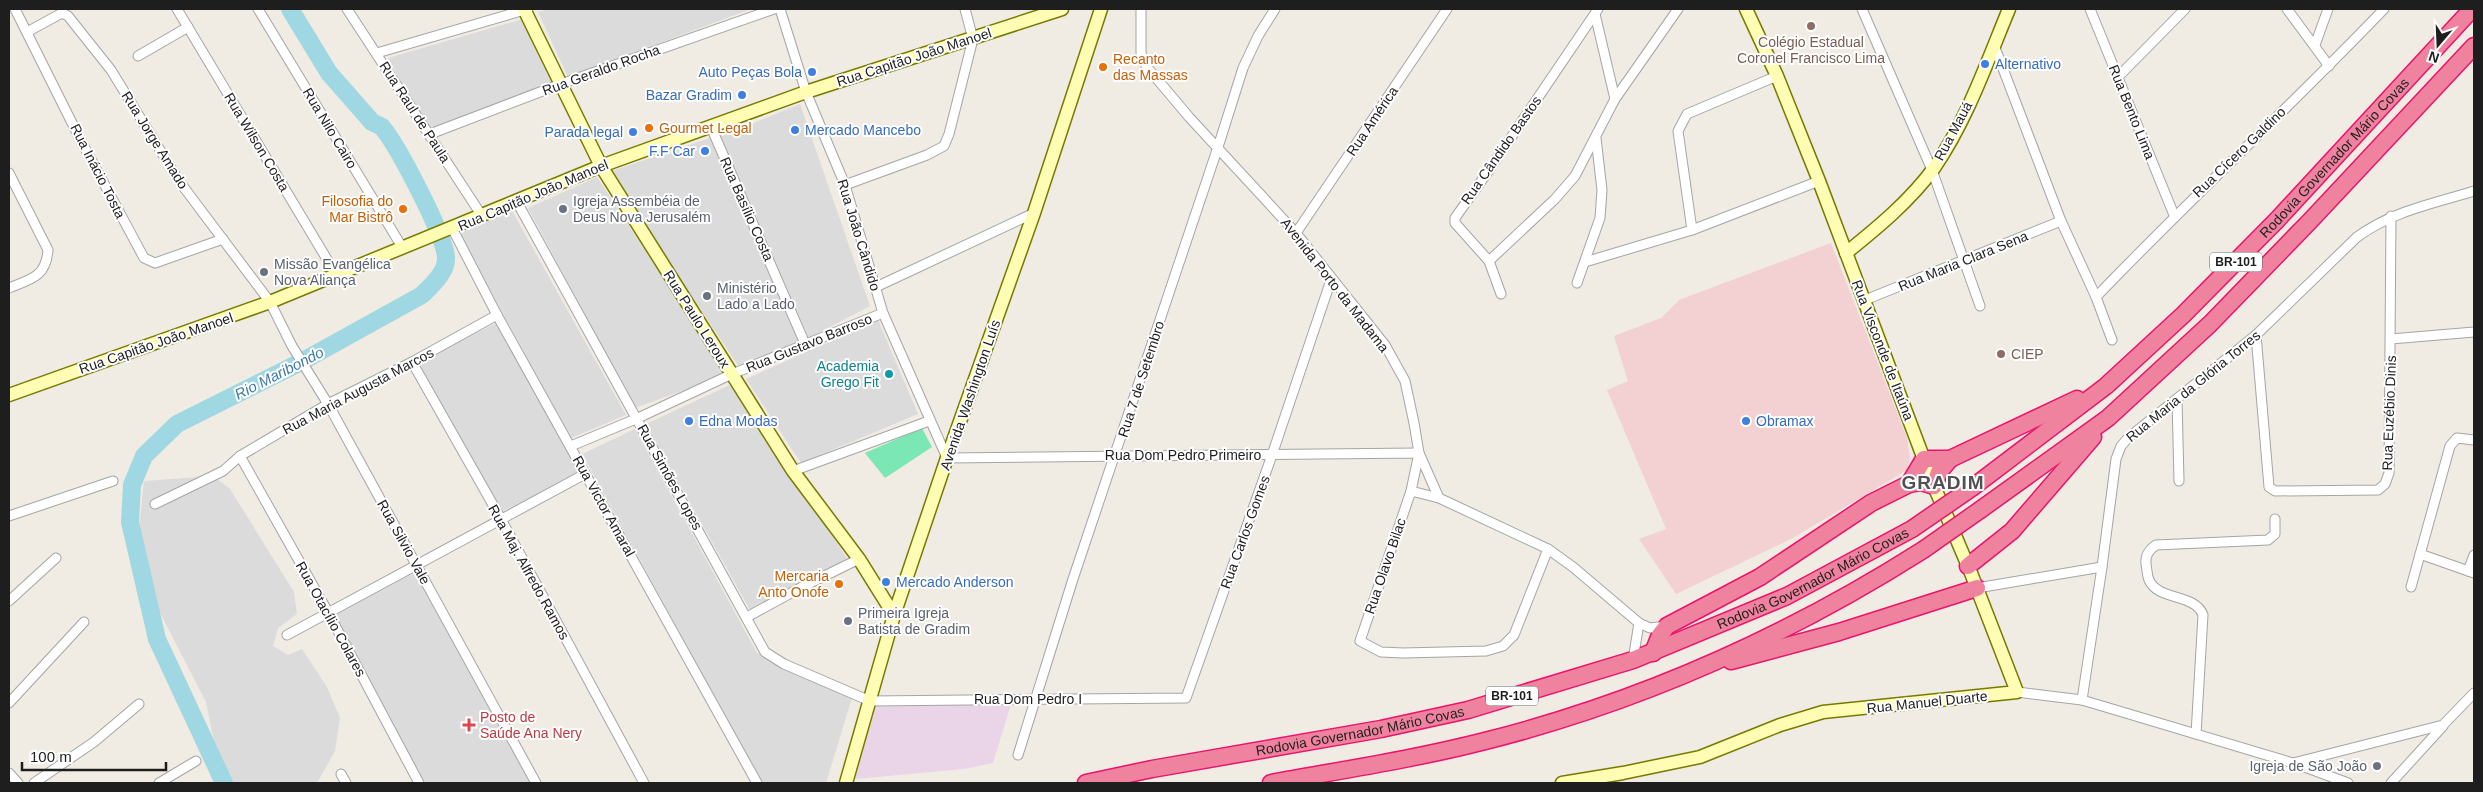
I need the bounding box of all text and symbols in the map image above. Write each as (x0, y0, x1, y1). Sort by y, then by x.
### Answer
marker: Colégio Estadual Coronel Francisco Lima (1805, 20, 1817, 32)
north arrow (2413, 20, 2463, 70)
street label: Rua Capitão João Manoel (835, 24, 993, 90)
place label: Colégio Estadual Coronel Francisco Lima (1737, 34, 1885, 66)
street label: Rua Geraldo Rocha (540, 41, 662, 99)
text: N (2426, 48, 2441, 67)
place label: Recanto das Massas (1113, 51, 1188, 83)
place label: Alternativo (1995, 56, 2061, 72)
street label: Rua Raul de Paula (376, 58, 454, 166)
marker: Alternativo (1979, 58, 1991, 70)
marker: Recanto das Massas (1097, 61, 1109, 73)
street label: Rua Bento Lima (2106, 62, 2158, 162)
place label: Auto Peças Bola (698, 64, 802, 80)
marker: Auto Peças Bola (806, 66, 818, 78)
street label: Rodovia Governador Mário Covas (2256, 75, 2412, 241)
street label: Rua América (1343, 83, 1401, 159)
street label: Rua Nilo Cairo (300, 85, 360, 171)
place label: Bazar Gradim (646, 87, 732, 103)
street label: Rua Jorge Amado (119, 88, 192, 192)
marker: Bazar Gradim (736, 89, 748, 101)
street label: Rua Wilson Costa (221, 90, 293, 194)
street label: Rua Cândido Bastos (1458, 93, 1544, 207)
street label: Rua Mauá (1931, 99, 1975, 163)
street label: Rua Cícero Galdino (2189, 103, 2289, 200)
place label: Gourmet Legal (659, 120, 752, 136)
street label: Rua Inácio Tosta (67, 121, 129, 221)
marker: Gourmet Legal (643, 122, 655, 134)
place label: Mercado Mancebo (805, 122, 921, 138)
place label: Parada legal (544, 124, 623, 140)
marker: Mercado Mancebo (789, 124, 801, 136)
marker: Parada legal (627, 126, 639, 138)
place label: F.F Car (649, 143, 695, 159)
marker: F.F Car (699, 145, 711, 157)
street label: Rua Basílio Costa (717, 155, 777, 264)
street label: Rua Capitão João Manoel (455, 156, 611, 234)
street label: Rua João Cândido (834, 177, 884, 293)
place label: Filosofia do Mar Bistrô (321, 193, 393, 225)
place label: Igreja Assembéia de Deus Nova Jerusalém (573, 193, 711, 225)
marker: Filosofia do Mar Bistrô (397, 203, 409, 215)
marker: Igreja Assembéia de Deus Nova Jerusalém (557, 203, 569, 215)
street label: Avenida Porto da Madama (1278, 215, 1392, 355)
street label: Rua Maria Clara Sena (1896, 228, 2030, 294)
road number: BR-101 (2210, 252, 2262, 272)
place label: Missão Evangélica Nova Aliança (274, 256, 391, 288)
marker: Missão Evangélica Nova Aliança (258, 266, 270, 278)
street label: Rua Paulo Leroux (661, 267, 733, 371)
street label: Rua Visconde de Itaúna (1849, 277, 1917, 423)
place label: Ministério Lado a Lado (717, 280, 795, 312)
marker: Ministério Lado a Lado (701, 290, 713, 302)
street label: Rua Capitão João Manoel (77, 309, 235, 377)
street label: Rua Gustavo Barroso (744, 310, 875, 376)
street label: Avenida Washington Luís (937, 318, 1003, 472)
street label: Rua 7 de Setembro (1115, 319, 1167, 439)
street label: Rua Maria da Glória Torres (2123, 327, 2263, 445)
water label: Rio Maribondo (232, 343, 326, 403)
street label: Rua Maria Augusta Marcos (280, 344, 436, 438)
place label: CIEP (2011, 346, 2044, 362)
marker: CIEP (1995, 348, 2007, 360)
street label: Rua Euzébio Dinis (2379, 355, 2399, 471)
place label: Academia Grego Fit (817, 358, 879, 390)
marker: Academia Grego Fit (883, 368, 895, 380)
place label: Edna Modas (699, 413, 778, 429)
place label: Obramax (1756, 413, 1814, 429)
marker: Edna Modas (683, 415, 695, 427)
marker: Obramax (1740, 415, 1752, 427)
street label: Rua Simões Lopes (634, 421, 706, 533)
street label: Rua Dom Pedro Primeiro (1105, 447, 1261, 463)
street label: Rua Victor Amaral (570, 453, 638, 559)
district label: GRADIM (1901, 472, 1985, 493)
street label: Rua Carlos Gomes (1217, 473, 1273, 591)
street label: Rua Silvio Vale (374, 497, 434, 587)
street label: Rua Maj. Alfredo Ramos (485, 502, 573, 642)
street label: Rua Olavo Bilac (1361, 516, 1409, 616)
street label: Rodovia Governador Mário Covas (1715, 524, 1911, 632)
street label: Rua Otacílio Colares (293, 559, 369, 679)
place label: Mercaria Anto Onofe (758, 568, 829, 600)
place label: Mercado Anderson (896, 574, 1014, 590)
marker: Mercado Anderson (880, 576, 892, 588)
marker: Mercaria Anto Onofe (833, 578, 845, 590)
place label: Primeira Igreja Batista de Gradim (858, 605, 970, 637)
marker: Primeira Igreja Batista de Gradim (842, 615, 854, 627)
road number: BR-101 (1486, 686, 1538, 706)
street label: Rua Manuel Duarte (1866, 688, 1988, 716)
street label: Rua Dom Pedro I (974, 691, 1082, 707)
street label: Rodovia Governador Mário Covas (1255, 703, 1466, 759)
place label: Posto de Saúde Ana Nery (480, 709, 582, 741)
marker: Posto de Saúde Ana Nery (462, 718, 476, 732)
scale bar (22, 740, 166, 772)
text: 100 m (30, 748, 72, 765)
place label: Igreja de São João (2249, 758, 2367, 774)
marker: Igreja de São João (2371, 760, 2383, 772)

